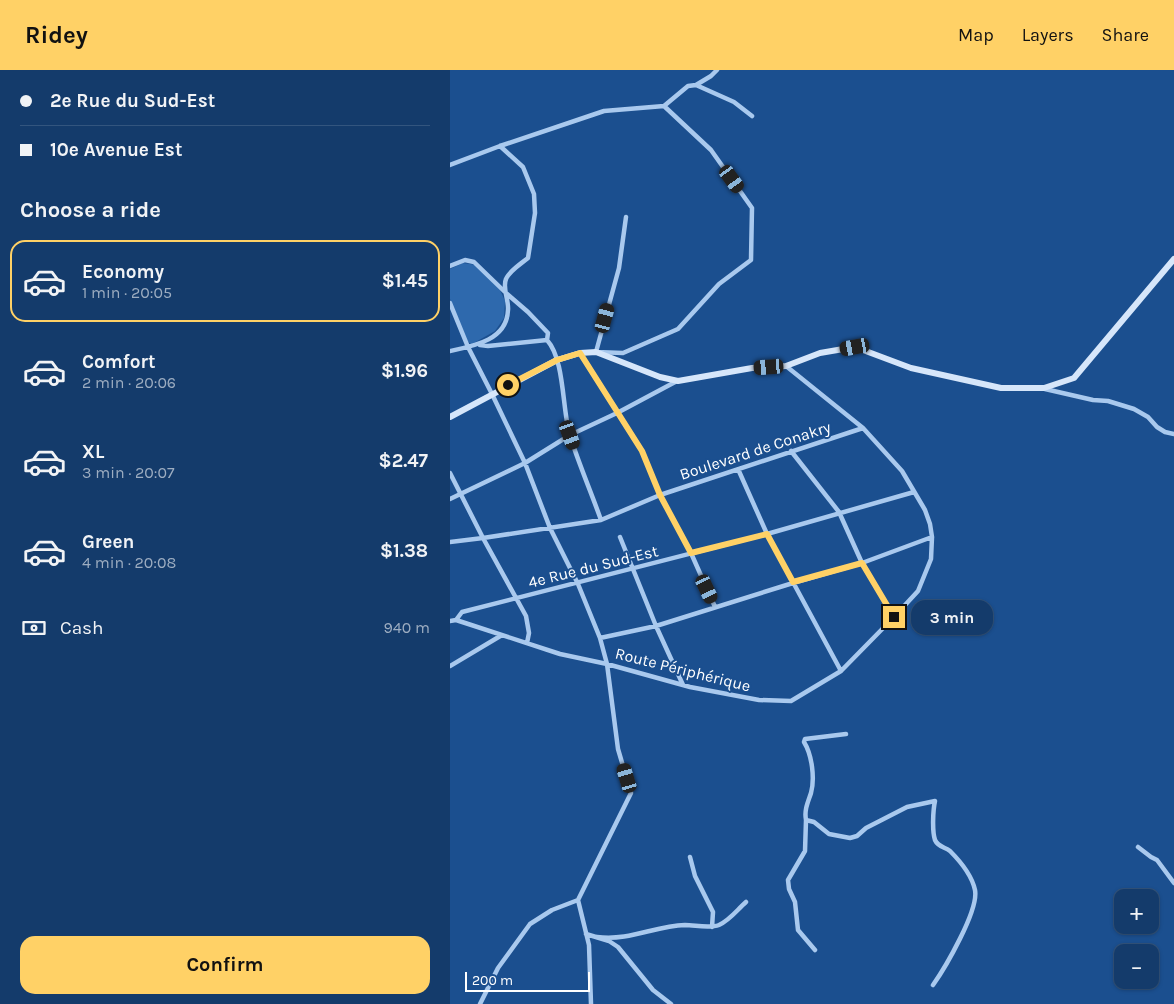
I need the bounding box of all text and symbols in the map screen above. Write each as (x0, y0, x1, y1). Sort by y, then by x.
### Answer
text: Ridey (25, 21, 88, 49)
text: Map (958, 24, 994, 46)
text: Layers (1022, 24, 1074, 46)
text: Share (1102, 24, 1149, 46)
text: 2e Rue du Sud-Est (50, 90, 215, 112)
text: 10e Avenue Est (50, 139, 182, 161)
car (717, 162, 746, 196)
text: Choose a ride (20, 197, 161, 223)
icon: car (22, 259, 67, 304)
text: Economy (82, 261, 164, 283)
text: $1.45 (382, 270, 428, 292)
text: 1 min · 20:05 (82, 283, 172, 302)
car (593, 302, 616, 334)
car (838, 337, 871, 357)
icon: car (22, 349, 67, 394)
text: Comfort (82, 351, 156, 373)
car (753, 358, 784, 376)
text: $1.96 (381, 360, 428, 382)
text: 2 min · 20:06 (82, 373, 176, 392)
route start (497, 374, 519, 396)
street label: Boulevard de Conakry (677, 417, 834, 484)
car (557, 418, 582, 452)
icon: car (22, 439, 67, 484)
text: XL (82, 441, 104, 463)
text: $2.47 (379, 450, 428, 472)
text: 3 min · 20:07 (82, 463, 175, 482)
icon: car (22, 529, 67, 574)
text: Green (82, 531, 134, 553)
text: $1.38 (380, 540, 428, 562)
street label: 4e Rue du Sud-Est (526, 541, 660, 592)
text: 4 min · 20:08 (82, 553, 176, 572)
car (693, 572, 720, 606)
callout: 3 min (912, 600, 994, 634)
route end (883, 606, 905, 628)
text: 3 min (930, 608, 974, 627)
icon: cash (20, 614, 48, 642)
text: Cash (60, 617, 104, 639)
text: 940 m (384, 618, 430, 637)
street label: Route Périphérique (613, 643, 753, 696)
car (615, 761, 638, 795)
map controls (1114, 889, 1159, 989)
button: + (1114, 889, 1159, 934)
button: Confirm (20, 936, 430, 994)
button: − (1114, 944, 1159, 989)
scale bar (465, 969, 590, 992)
text: 200 m (472, 972, 513, 989)

